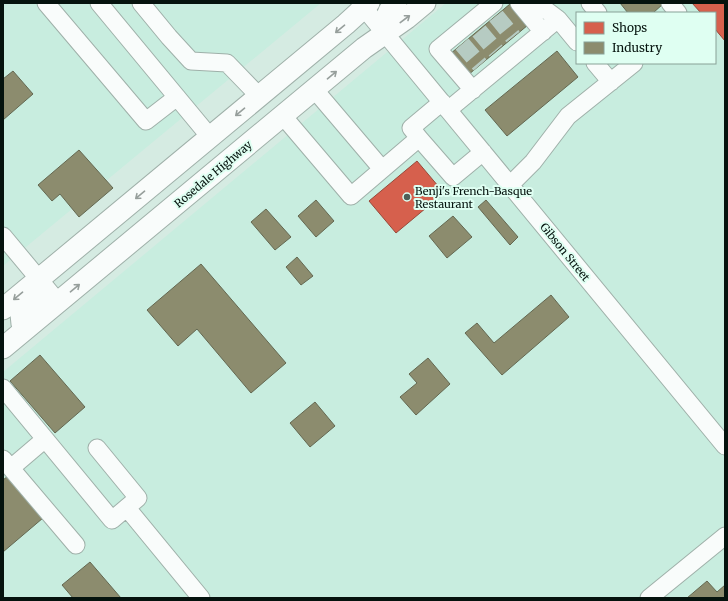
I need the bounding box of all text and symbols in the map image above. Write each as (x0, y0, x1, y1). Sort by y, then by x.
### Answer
legend (576, 12, 716, 64)
one-way arrow (400, 15, 411, 23)
text: Shops (612, 20, 647, 35)
one-way arrow (334, 24, 345, 33)
text: Industry (612, 40, 662, 55)
one-way arrow (327, 70, 337, 79)
one-way arrow (234, 108, 245, 117)
street label: Rosedale Highway (171, 137, 255, 211)
place label: Benji's French-Basque Restaurant (415, 184, 532, 211)
one-way arrow (134, 191, 145, 200)
marker: Benji's French-Basque Restaurant (402, 192, 412, 202)
street label: Gibson Street (537, 220, 593, 285)
one-way arrow (69, 284, 80, 293)
one-way arrow (13, 292, 24, 301)

